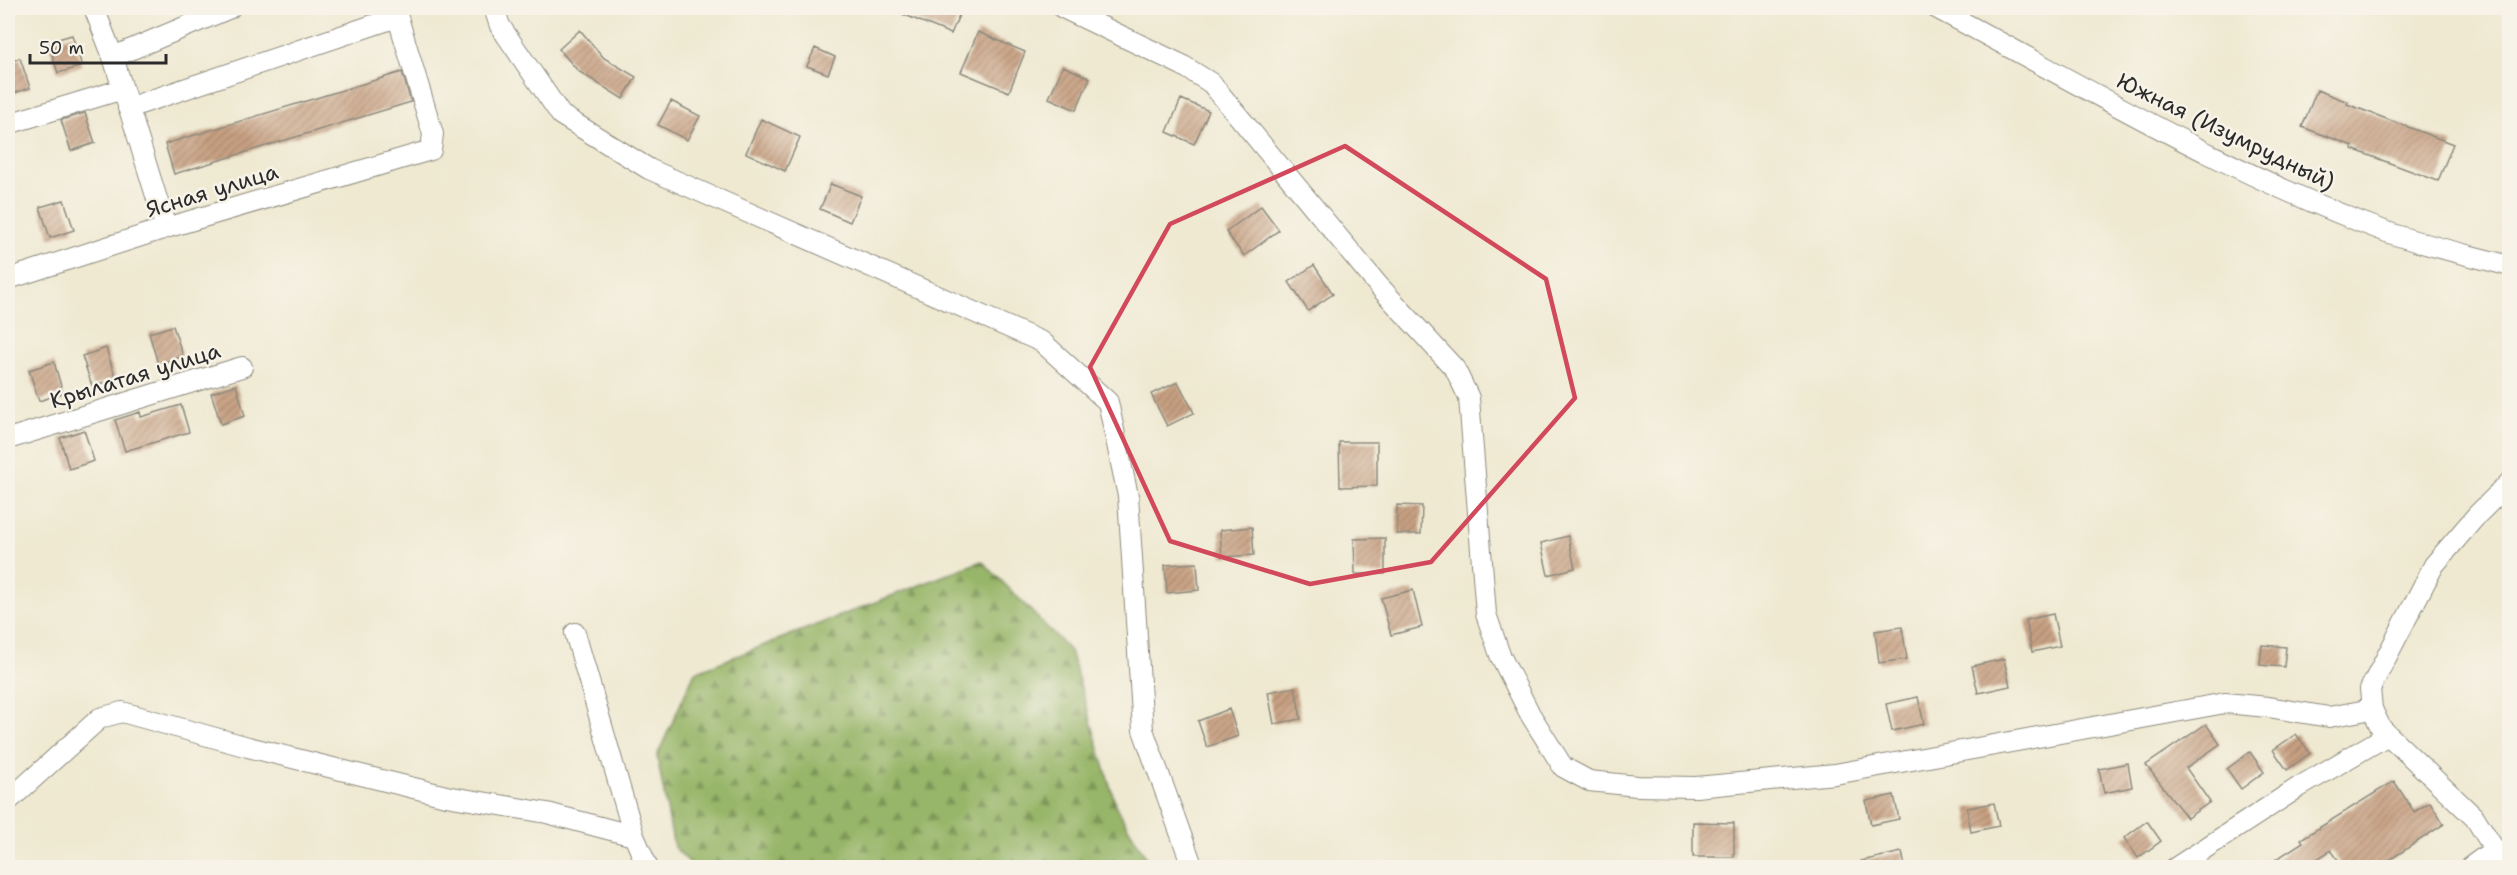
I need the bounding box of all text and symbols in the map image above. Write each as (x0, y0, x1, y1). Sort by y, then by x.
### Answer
scale bar (30, 27, 166, 65)
text: 50 m (39, 36, 84, 60)
street label: Южная (Изумрудный) (2112, 66, 2339, 197)
street label: Ясная улица (143, 157, 282, 224)
street label: Крылатая улица (46, 336, 224, 415)

